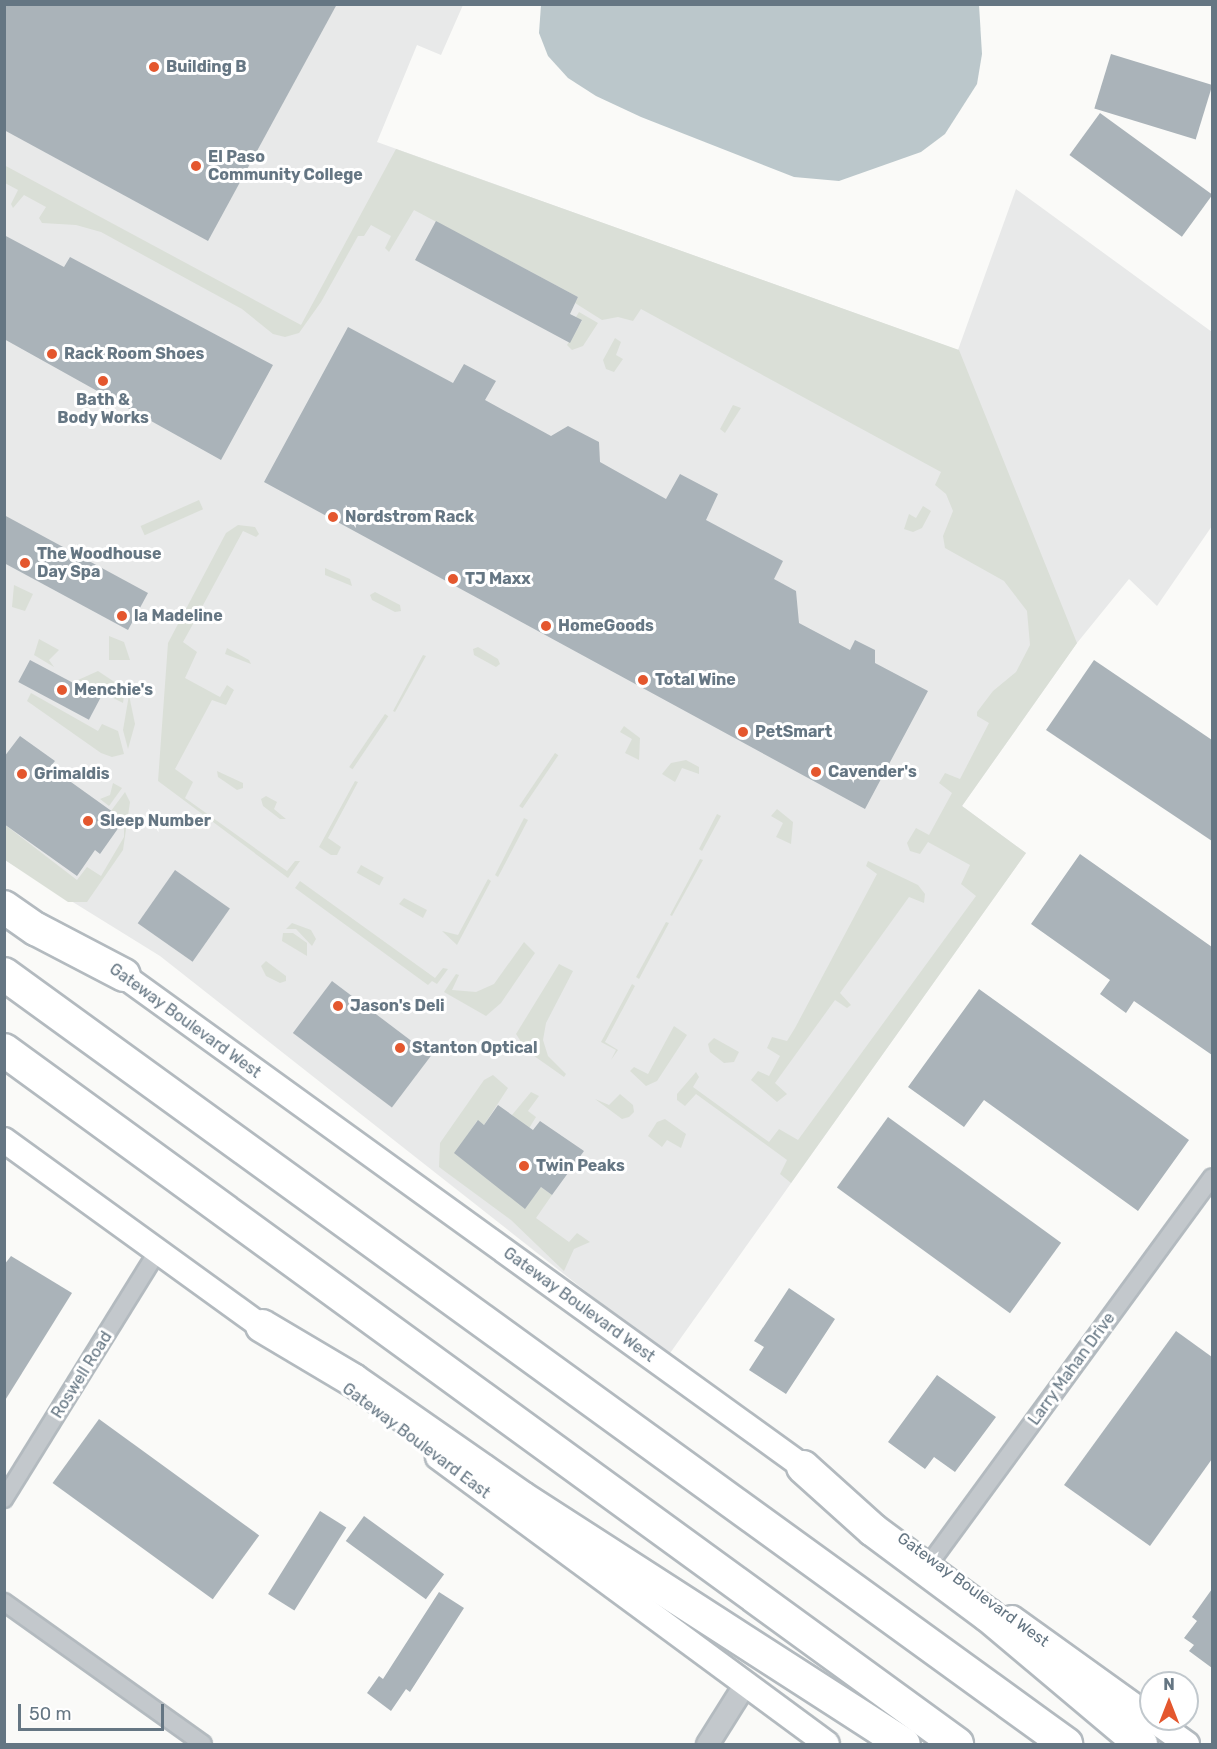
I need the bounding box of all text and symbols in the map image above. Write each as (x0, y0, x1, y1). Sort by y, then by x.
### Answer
place label: Building B (166, 57, 246, 77)
marker: Building B (147, 60, 161, 74)
place label: El Paso Community College (208, 147, 363, 185)
marker: El Paso Community College (189, 159, 203, 173)
place label: Rack Room Shoes (64, 344, 204, 364)
marker: Rack Room Shoes (45, 347, 59, 361)
marker: Bath & Body Works (96, 374, 110, 388)
place label: Bath & Body Works (57, 390, 149, 428)
place label: Nordstrom Rack (345, 507, 474, 527)
marker: Nordstrom Rack (326, 510, 340, 524)
place label: The Woodhouse Day Spa (37, 544, 162, 582)
marker: The Woodhouse Day Spa (18, 556, 32, 570)
place label: TJ Maxx (465, 569, 531, 589)
marker: TJ Maxx (446, 572, 460, 586)
place label: la Madeline (134, 606, 223, 626)
marker: la Madeline (115, 609, 129, 623)
place label: HomeGoods (558, 616, 654, 636)
marker: HomeGoods (539, 619, 553, 633)
place label: Total Wine (655, 670, 736, 690)
marker: Total Wine (636, 673, 650, 687)
place label: Menchie's (74, 680, 153, 700)
marker: Menchie's (55, 683, 69, 697)
place label: PetSmart (755, 722, 832, 742)
marker: PetSmart (736, 725, 750, 739)
place label: Cavender's (828, 762, 917, 782)
place label: Grimaldis (34, 764, 110, 784)
marker: Cavender's (809, 765, 823, 779)
marker: Grimaldis (15, 767, 29, 781)
place label: Sleep Number (100, 811, 211, 831)
marker: Sleep Number (81, 814, 95, 828)
street label: Gateway Boulevard West (105, 959, 265, 1083)
place label: Jason's Deli (350, 996, 445, 1016)
marker: Jason's Deli (331, 999, 345, 1013)
place label: Stanton Optical (412, 1038, 538, 1058)
marker: Stanton Optical (393, 1041, 407, 1055)
place label: Twin Peaks (536, 1156, 625, 1176)
marker: Twin Peaks (517, 1159, 531, 1173)
street label: Gateway Boulevard West (499, 1243, 659, 1367)
street label: Larry Mahan Drive (1025, 1309, 1119, 1429)
street label: Roswell Road (48, 1328, 116, 1422)
street label: Gateway Boulevard East (338, 1379, 494, 1503)
street label: Gateway Boulevard West (893, 1528, 1053, 1652)
north arrow (1139, 1671, 1199, 1731)
text: N (1163, 1675, 1175, 1694)
scale bar (21, 1692, 166, 1730)
text: 50 m (29, 1703, 72, 1725)

